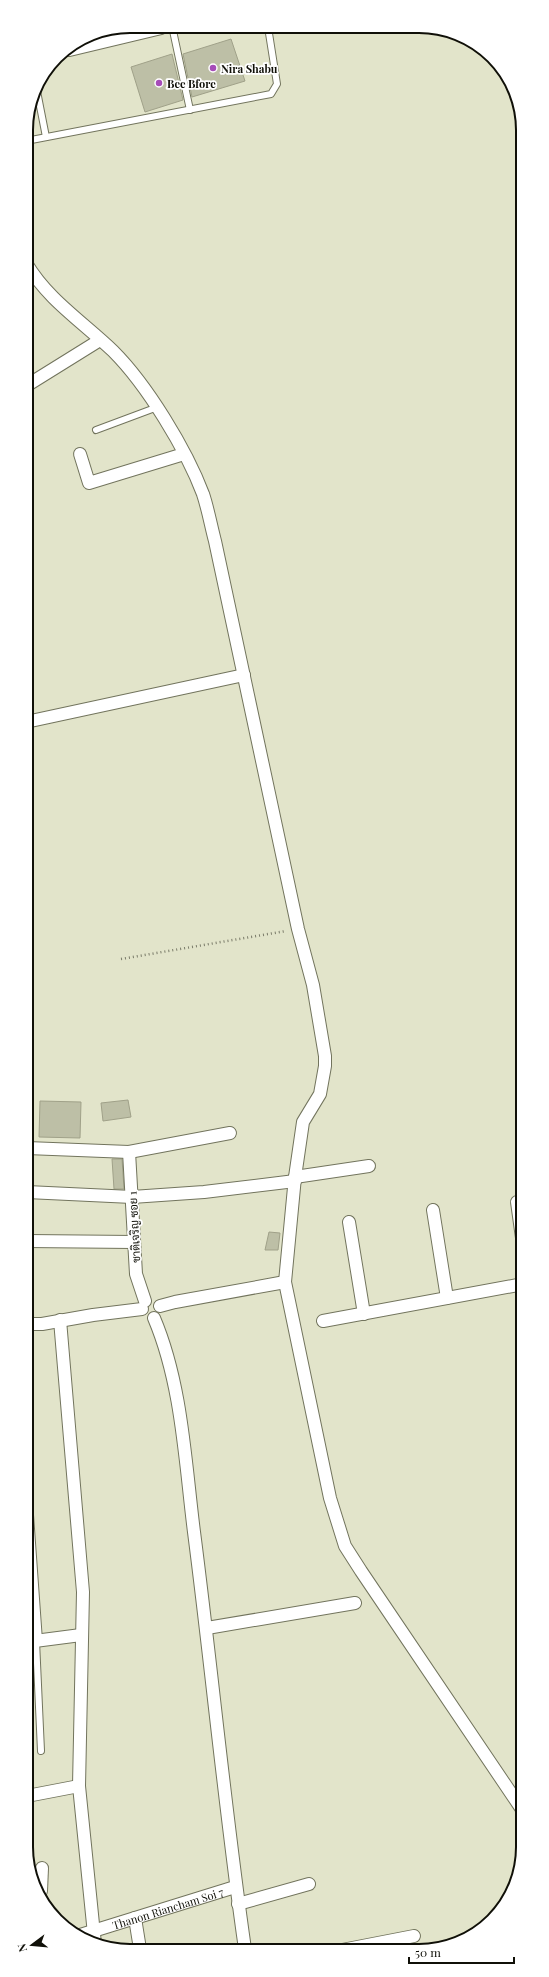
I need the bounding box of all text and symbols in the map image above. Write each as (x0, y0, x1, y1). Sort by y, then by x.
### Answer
place label: Nira Shabu (221, 61, 278, 76)
marker: Nira Shabu (208, 63, 218, 73)
place label: Bee Bfore (167, 76, 216, 91)
marker: Bee Bfore (154, 78, 164, 88)
street label: ชาติเจริญ ซอย 1 (125, 1191, 143, 1263)
street label: Thanon Riancham Soi 7 (110, 1883, 226, 1932)
north arrow (12, 1925, 52, 1965)
scale bar (409, 1939, 514, 1965)
text: N (14, 1942, 30, 1954)
text: 50 m (415, 1944, 441, 1960)

